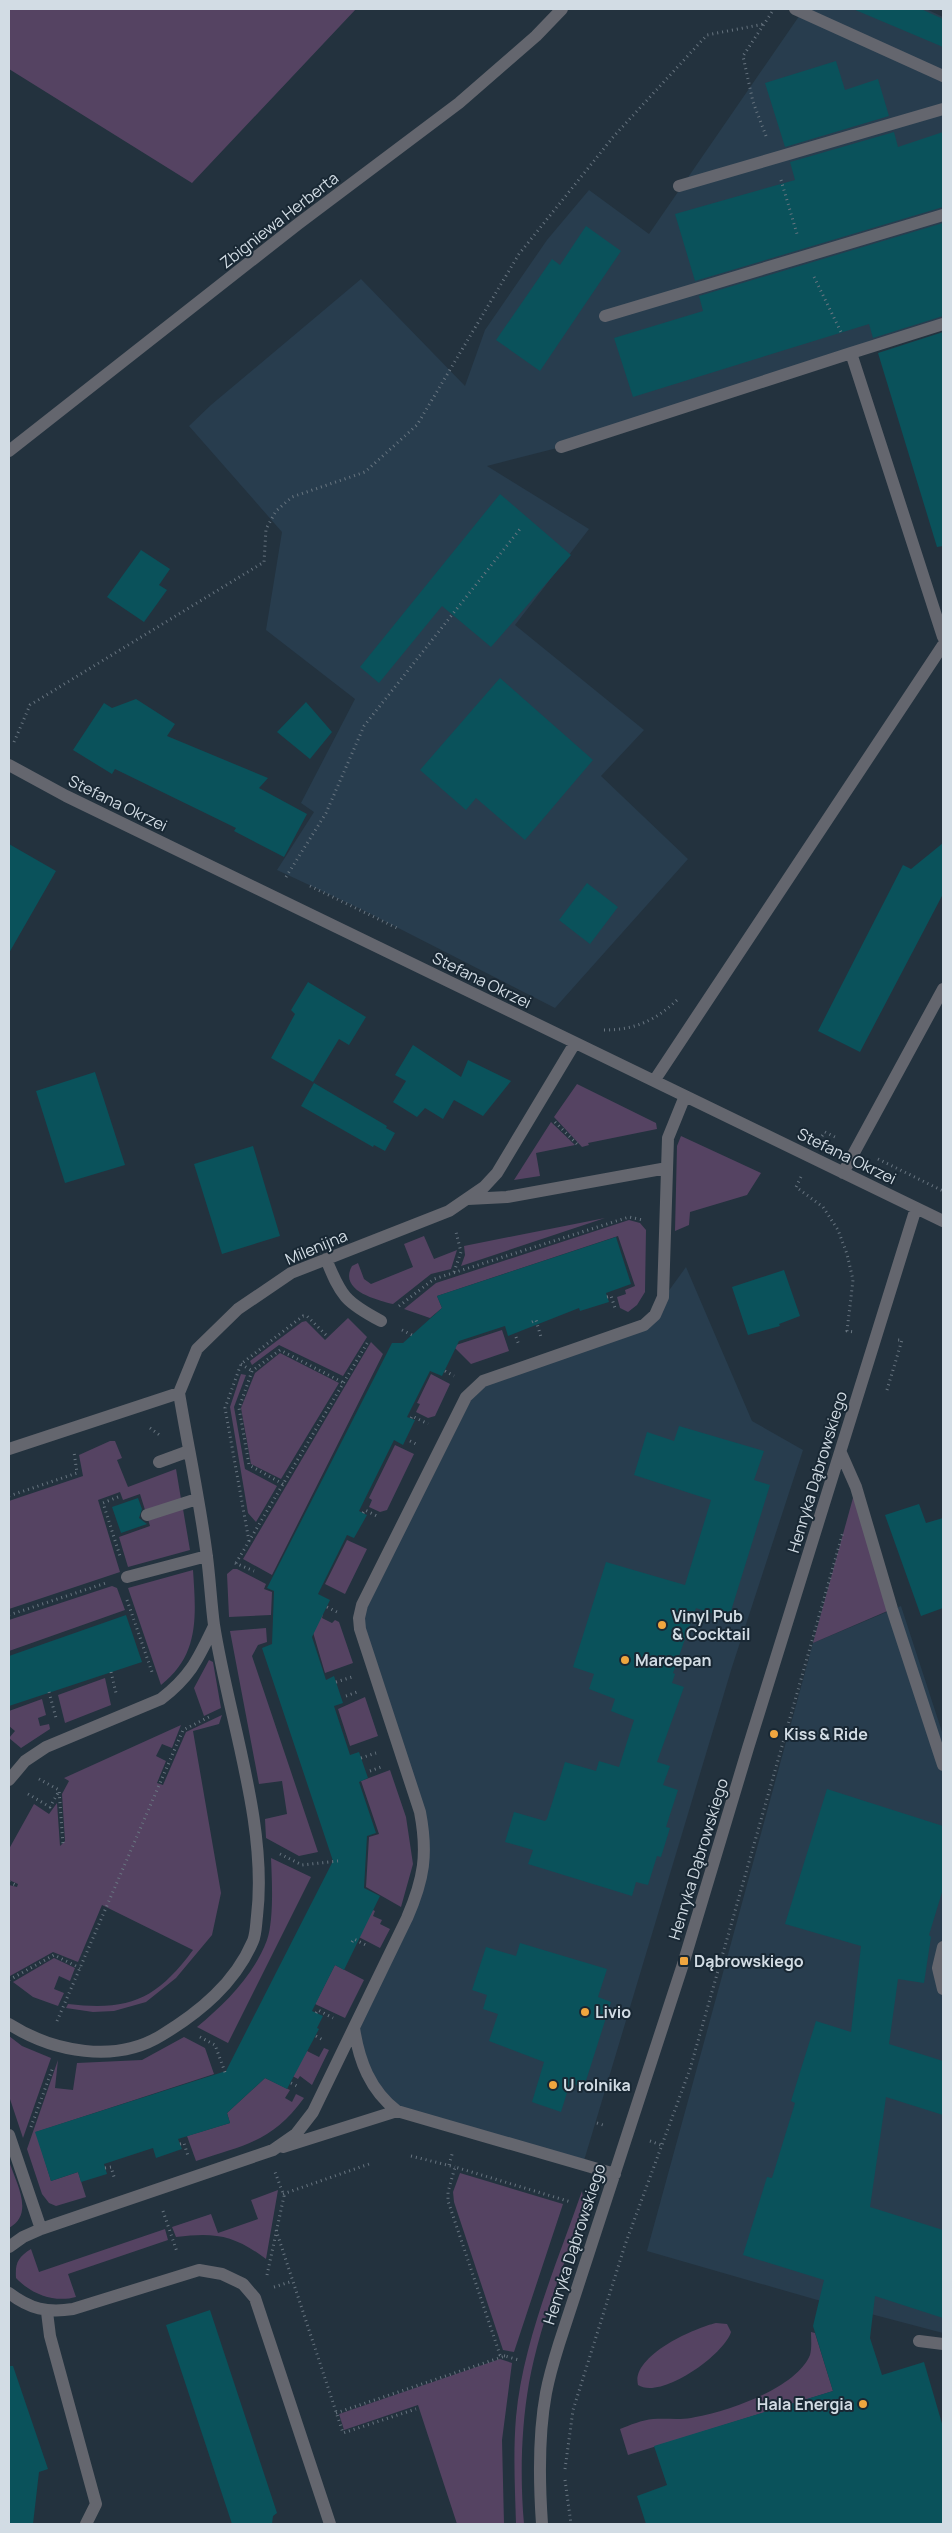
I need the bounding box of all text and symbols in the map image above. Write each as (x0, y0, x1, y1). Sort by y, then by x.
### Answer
street label: Zbigniewa Herberta (215, 167, 343, 273)
street label: Stefana Okrzei (65, 770, 171, 836)
street label: Stefana Okrzei (429, 947, 535, 1013)
street label: Stefana Okrzei (794, 1123, 900, 1189)
street label: Milenijna (281, 1224, 351, 1270)
street label: Henryka Dąbrowskiego (782, 1389, 852, 1555)
place label: Vinyl Pub & Cocktail (672, 1605, 751, 1645)
marker: Vinyl Pub & Cocktail (656, 1619, 668, 1631)
place label: Marcepan (635, 1649, 712, 1671)
marker: Marcepan (619, 1654, 631, 1666)
place label: Kiss & Ride (784, 1723, 868, 1745)
marker: Kiss & Ride (768, 1728, 780, 1740)
street label: Henryka Dąbrowskiego (663, 1776, 733, 1942)
place label: Dąbrowskiego (694, 1950, 804, 1972)
marker: Dąbrowskiego (678, 1955, 690, 1967)
place label: Livio (595, 2001, 631, 2023)
marker: Livio (579, 2006, 591, 2018)
place label: U rolnika (563, 2074, 631, 2096)
marker: U rolnika (547, 2079, 559, 2091)
street label: Henryka Dąbrowskiego (538, 2161, 610, 2327)
place label: Hala Energia (757, 2393, 853, 2415)
marker: Hala Energia (857, 2398, 869, 2410)

